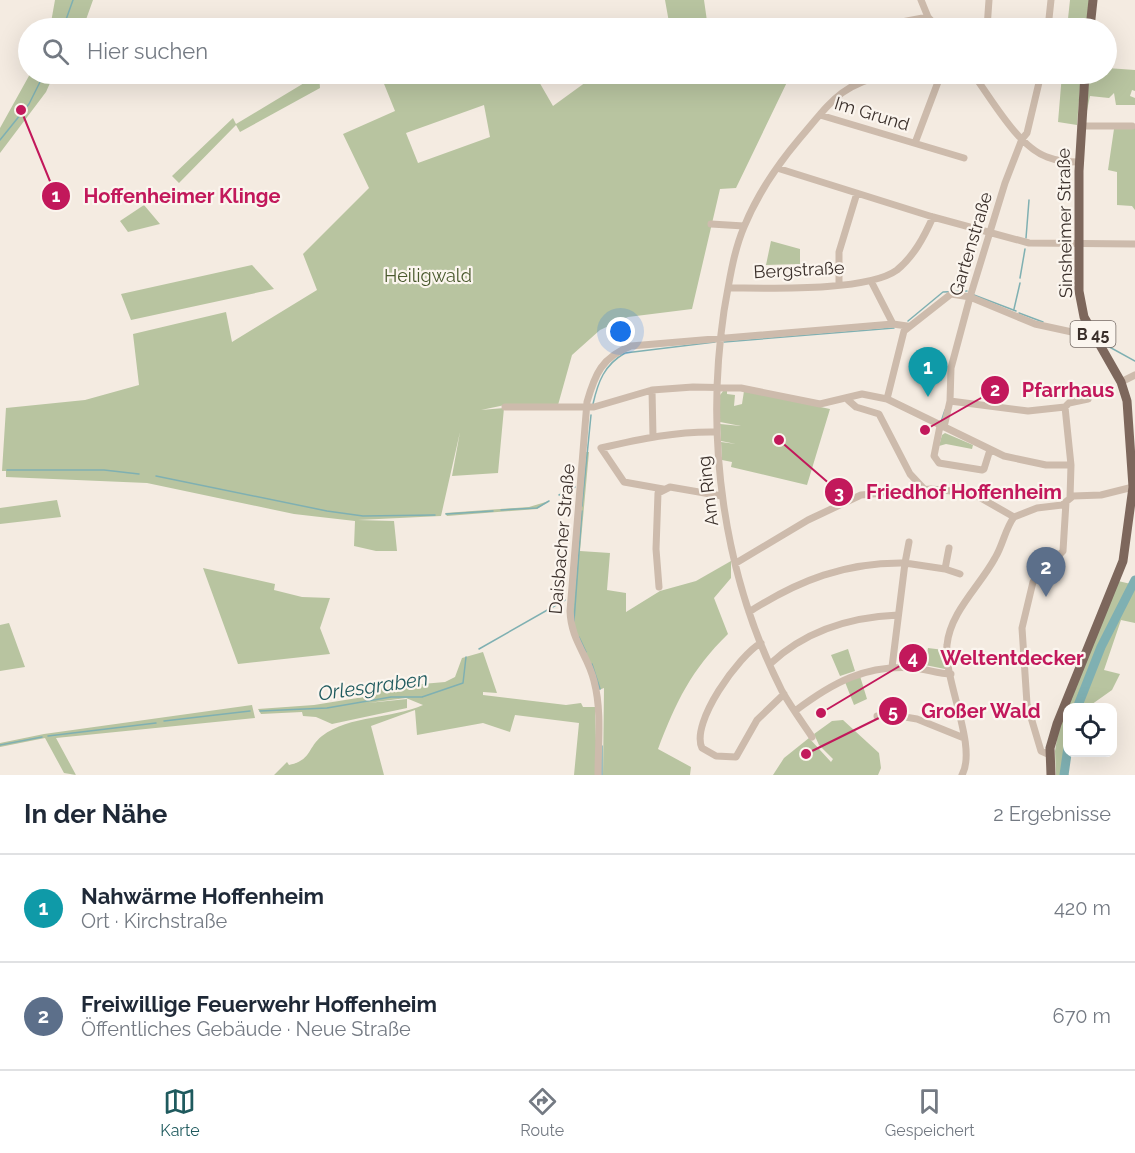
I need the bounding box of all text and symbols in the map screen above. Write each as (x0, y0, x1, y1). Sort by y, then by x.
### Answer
search box (18, 18, 1117, 84)
icon: search (39, 35, 72, 68)
text: Hier suchen (87, 38, 208, 64)
street label: Im Grund (832, 92, 912, 135)
street label: Sinsheimer Straße (1053, 147, 1076, 298)
callout: Hoffenheimer Klinge (41, 177, 293, 215)
text: Hoffenheimer Klinge (84, 184, 280, 208)
text: 1 (52, 185, 61, 206)
street label: Gartenstraße (945, 189, 996, 298)
street label: Bergstraße (753, 257, 845, 282)
park label: Heiligwald (384, 265, 472, 286)
your location (606, 317, 635, 346)
road number: B 45 (1070, 321, 1116, 347)
pin: 1 (908, 348, 948, 397)
callout: Pfarrhaus (980, 371, 1126, 409)
text: Pfarrhaus (1022, 378, 1114, 402)
text: 2 (990, 379, 1000, 400)
street label: Am Ring (693, 455, 722, 527)
street label: Daisbacher Straße (544, 462, 579, 615)
callout: Friedhof Hoffenheim (824, 473, 1075, 511)
text: Friedhof Hoffenheim (866, 480, 1062, 504)
text: 3 (834, 482, 844, 503)
pin: 2 (1026, 548, 1066, 597)
callout: Weltentdecker (898, 639, 1095, 677)
text: Weltentdecker (940, 646, 1084, 670)
text: 4 (908, 647, 918, 668)
water label: Orlesgraben (317, 666, 429, 706)
callout: Großer Wald (878, 692, 1053, 730)
text: Großer Wald (921, 699, 1041, 723)
text: 5 (888, 701, 898, 722)
map controls (1063, 703, 1117, 757)
button: locate (1063, 703, 1117, 757)
text: In der Nähe (24, 799, 167, 829)
text: 2 Ergebnisse (993, 802, 1111, 826)
text: Nahwärme Hoffenheim (81, 883, 324, 909)
text: 1 (39, 896, 48, 920)
text: 420 m (1054, 896, 1111, 920)
text: Ort · Kirchstraße (81, 909, 227, 933)
text: Freiwillige Feuerwehr Hoffenheim (81, 991, 437, 1017)
text: 2 (38, 1004, 49, 1028)
text: 670 m (1053, 1004, 1111, 1028)
text: Öffentliches Gebäude · Neue Straße (81, 1017, 411, 1041)
tab: Karte (160, 1085, 200, 1140)
tab: Route (520, 1085, 564, 1140)
tab: Gespeichert (885, 1085, 975, 1140)

